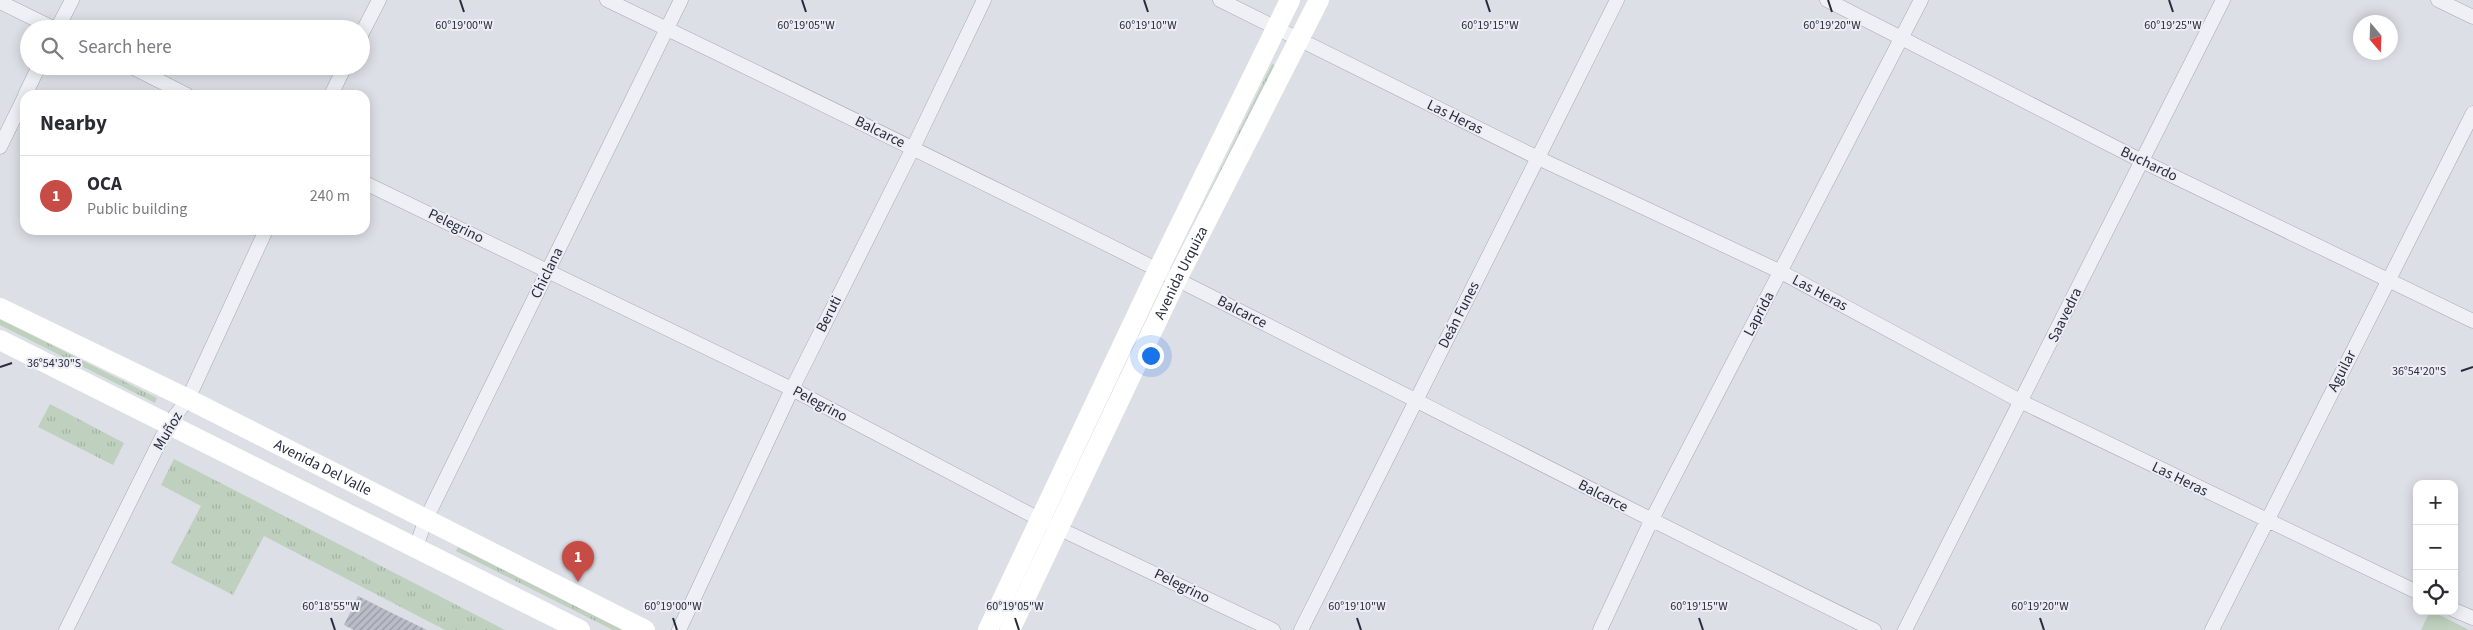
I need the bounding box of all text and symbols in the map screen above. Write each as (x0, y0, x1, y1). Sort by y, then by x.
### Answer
north arrow (2353, 15, 2398, 60)
text: 60°19'00"W (435, 17, 493, 34)
text: 60°19'05"W (777, 17, 835, 34)
text: 60°19'10"W (1119, 17, 1177, 34)
text: 60°19'15"W (1461, 17, 1519, 34)
text: 60°19'20"W (1803, 17, 1861, 34)
text: 60°19'25"W (2144, 17, 2202, 34)
search box (20, 20, 370, 75)
icon: search (38, 34, 66, 62)
text: Search here (78, 34, 172, 61)
street label: Las Heras (1423, 94, 1487, 140)
text: Nearby (40, 108, 107, 138)
street label: Balcarce (851, 111, 909, 153)
street label: Buchardo (2117, 141, 2181, 187)
text: OCA (87, 171, 122, 198)
text: 1 (52, 185, 60, 207)
text: 240 m (310, 185, 350, 207)
text: Public building (87, 198, 187, 220)
street label: Pelegrino (425, 204, 487, 248)
street label: Avenida Urquiza (1149, 222, 1213, 323)
street label: Chiclana (526, 244, 568, 302)
street label: Las Heras (1789, 270, 1851, 316)
street label: Deán Funes (1433, 278, 1485, 352)
street label: Saavedra (2043, 284, 2087, 346)
street label: Laprida (1738, 288, 1780, 340)
street label: Balcarce (1213, 291, 1271, 333)
street label: Beruti (811, 292, 847, 336)
your location (1138, 343, 1164, 369)
street label: Aguilar (2323, 346, 2362, 395)
text: 36°54'30"S (27, 355, 81, 372)
text: 36°54'20"S (2392, 363, 2446, 380)
street label: Pelegrino (789, 381, 851, 427)
street label: Muñoz (148, 408, 188, 454)
street label: Avenida Del Valle (270, 434, 375, 501)
street label: Las Heras (2148, 456, 2212, 502)
street label: Balcarce (1574, 475, 1632, 517)
map controls (2413, 480, 2458, 615)
button: + (2413, 480, 2458, 525)
button: − (2413, 525, 2458, 570)
pin: 1 (562, 541, 594, 582)
street label: Pelegrino (1151, 564, 1213, 608)
button: locate (2413, 570, 2458, 615)
text: 60°18'55"W (302, 598, 360, 615)
text: 60°19'00"W (644, 598, 702, 615)
text: 60°19'05"W (986, 598, 1044, 615)
text: 60°19'10"W (1328, 598, 1386, 615)
text: 60°19'15"W (1670, 598, 1728, 615)
text: 60°19'20"W (2011, 598, 2069, 615)

